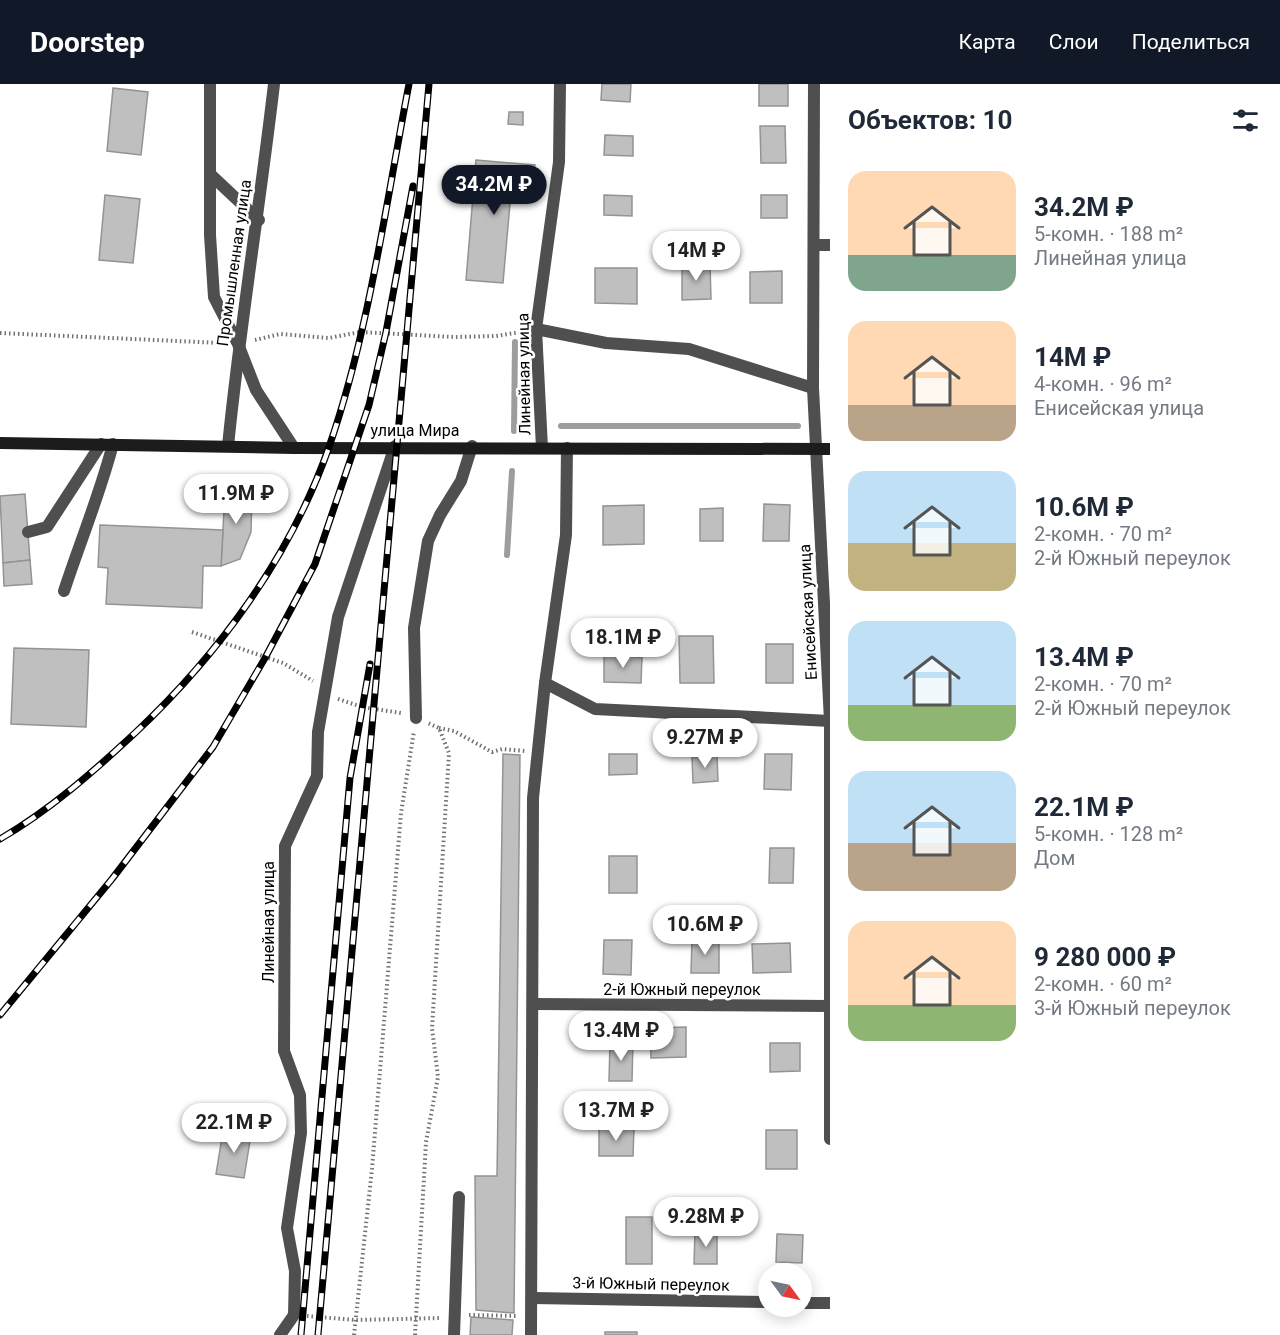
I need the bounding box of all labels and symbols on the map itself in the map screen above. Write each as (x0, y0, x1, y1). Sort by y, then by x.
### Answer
pin: 34.2M ₽ (439, 165, 549, 216)
street label: Промышленная улица (213, 178, 255, 348)
pin: 14M ₽ (654, 231, 738, 282)
street label: Линейная улица (513, 313, 535, 435)
street label: улица Мира (371, 421, 459, 440)
pin: 11.9M ₽ (181, 474, 291, 525)
street label: Енисейская улица (795, 544, 821, 680)
pin: 18.1M ₽ (568, 618, 678, 669)
pin: 9.27M ₽ (650, 718, 760, 769)
street label: Линейная улица (259, 861, 278, 983)
pin: 10.6M ₽ (650, 905, 760, 956)
street label: 2-й Южный переулок (603, 980, 761, 999)
pin: 13.4M ₽ (566, 1011, 676, 1062)
pin: 13.7M ₽ (561, 1091, 671, 1142)
pin: 22.1M ₽ (179, 1103, 289, 1154)
pin: 9.28M ₽ (651, 1197, 761, 1248)
north arrow (758, 1263, 812, 1317)
street label: 3-й Южный переулок (572, 1273, 730, 1295)

